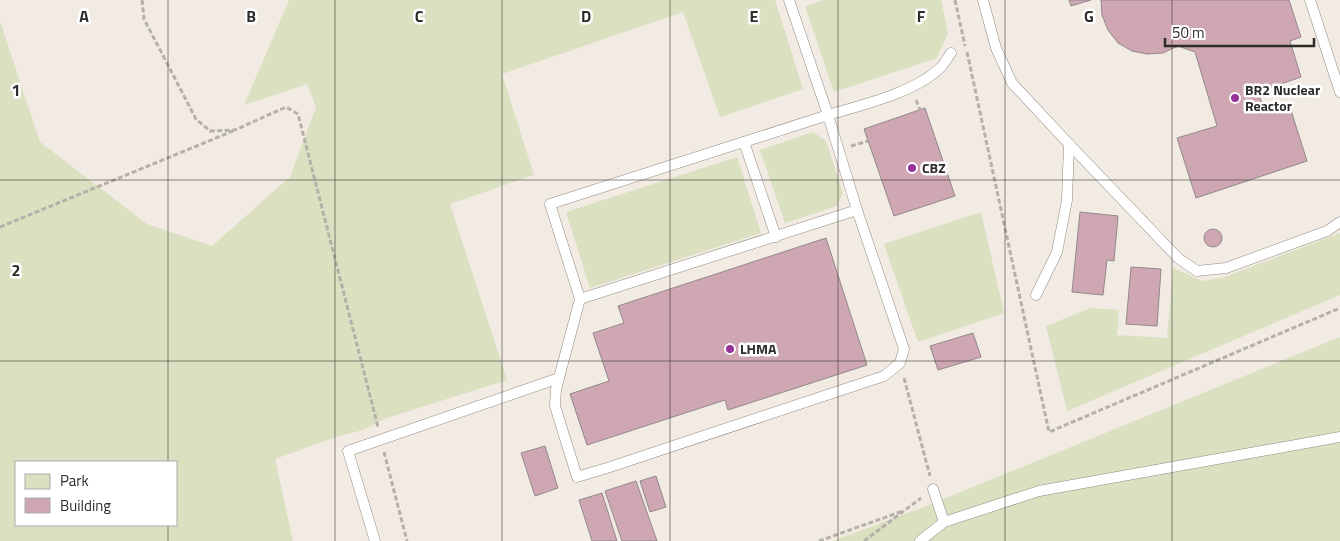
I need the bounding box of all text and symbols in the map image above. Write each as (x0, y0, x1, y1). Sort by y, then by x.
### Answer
text: A (79, 4, 89, 28)
text: B (246, 4, 256, 28)
text: C (415, 4, 424, 28)
text: D (581, 4, 591, 28)
text: E (750, 4, 759, 28)
text: F (917, 4, 926, 28)
text: G (1084, 4, 1094, 28)
scale bar (1165, 15, 1314, 47)
text: 50 m (1172, 21, 1205, 44)
text: 1 (12, 78, 20, 102)
place label: BR2 Nuclear Reactor (1245, 79, 1320, 116)
marker: BR2 Nuclear Reactor (1229, 92, 1241, 104)
place label: CBZ (922, 157, 946, 178)
marker: CBZ (906, 162, 918, 174)
text: 2 (12, 258, 20, 282)
place label: LHMA (740, 338, 777, 359)
marker: LHMA (724, 343, 736, 355)
legend (15, 461, 178, 526)
text: Park (60, 469, 89, 492)
text: Building (60, 494, 111, 517)

